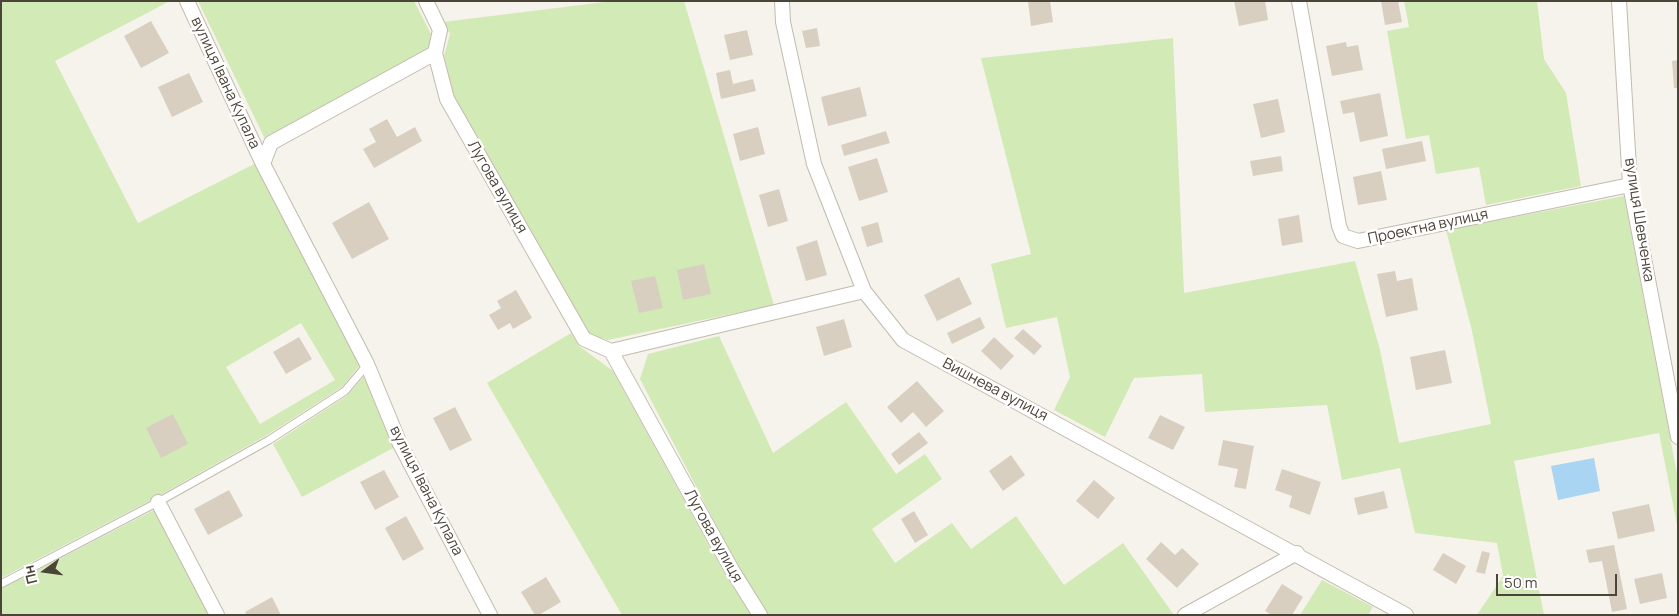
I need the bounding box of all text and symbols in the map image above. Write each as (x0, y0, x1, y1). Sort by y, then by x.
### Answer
street label: вулиця Івана Купала (187, 14, 263, 152)
street label: Лугова вулиця (463, 138, 531, 236)
street label: вулиця Шевченка (1620, 157, 1658, 283)
street label: Проектна вулиця (1366, 205, 1490, 249)
street label: Вишнева вулиця (939, 355, 1051, 425)
street label: вулиця Івана Купала (385, 423, 467, 559)
street label: Лугова вулиця (680, 486, 746, 586)
north arrow (20, 546, 70, 596)
text: Пн (18, 563, 41, 586)
scale bar (1499, 564, 1620, 596)
text: 50 m (1504, 572, 1538, 593)

